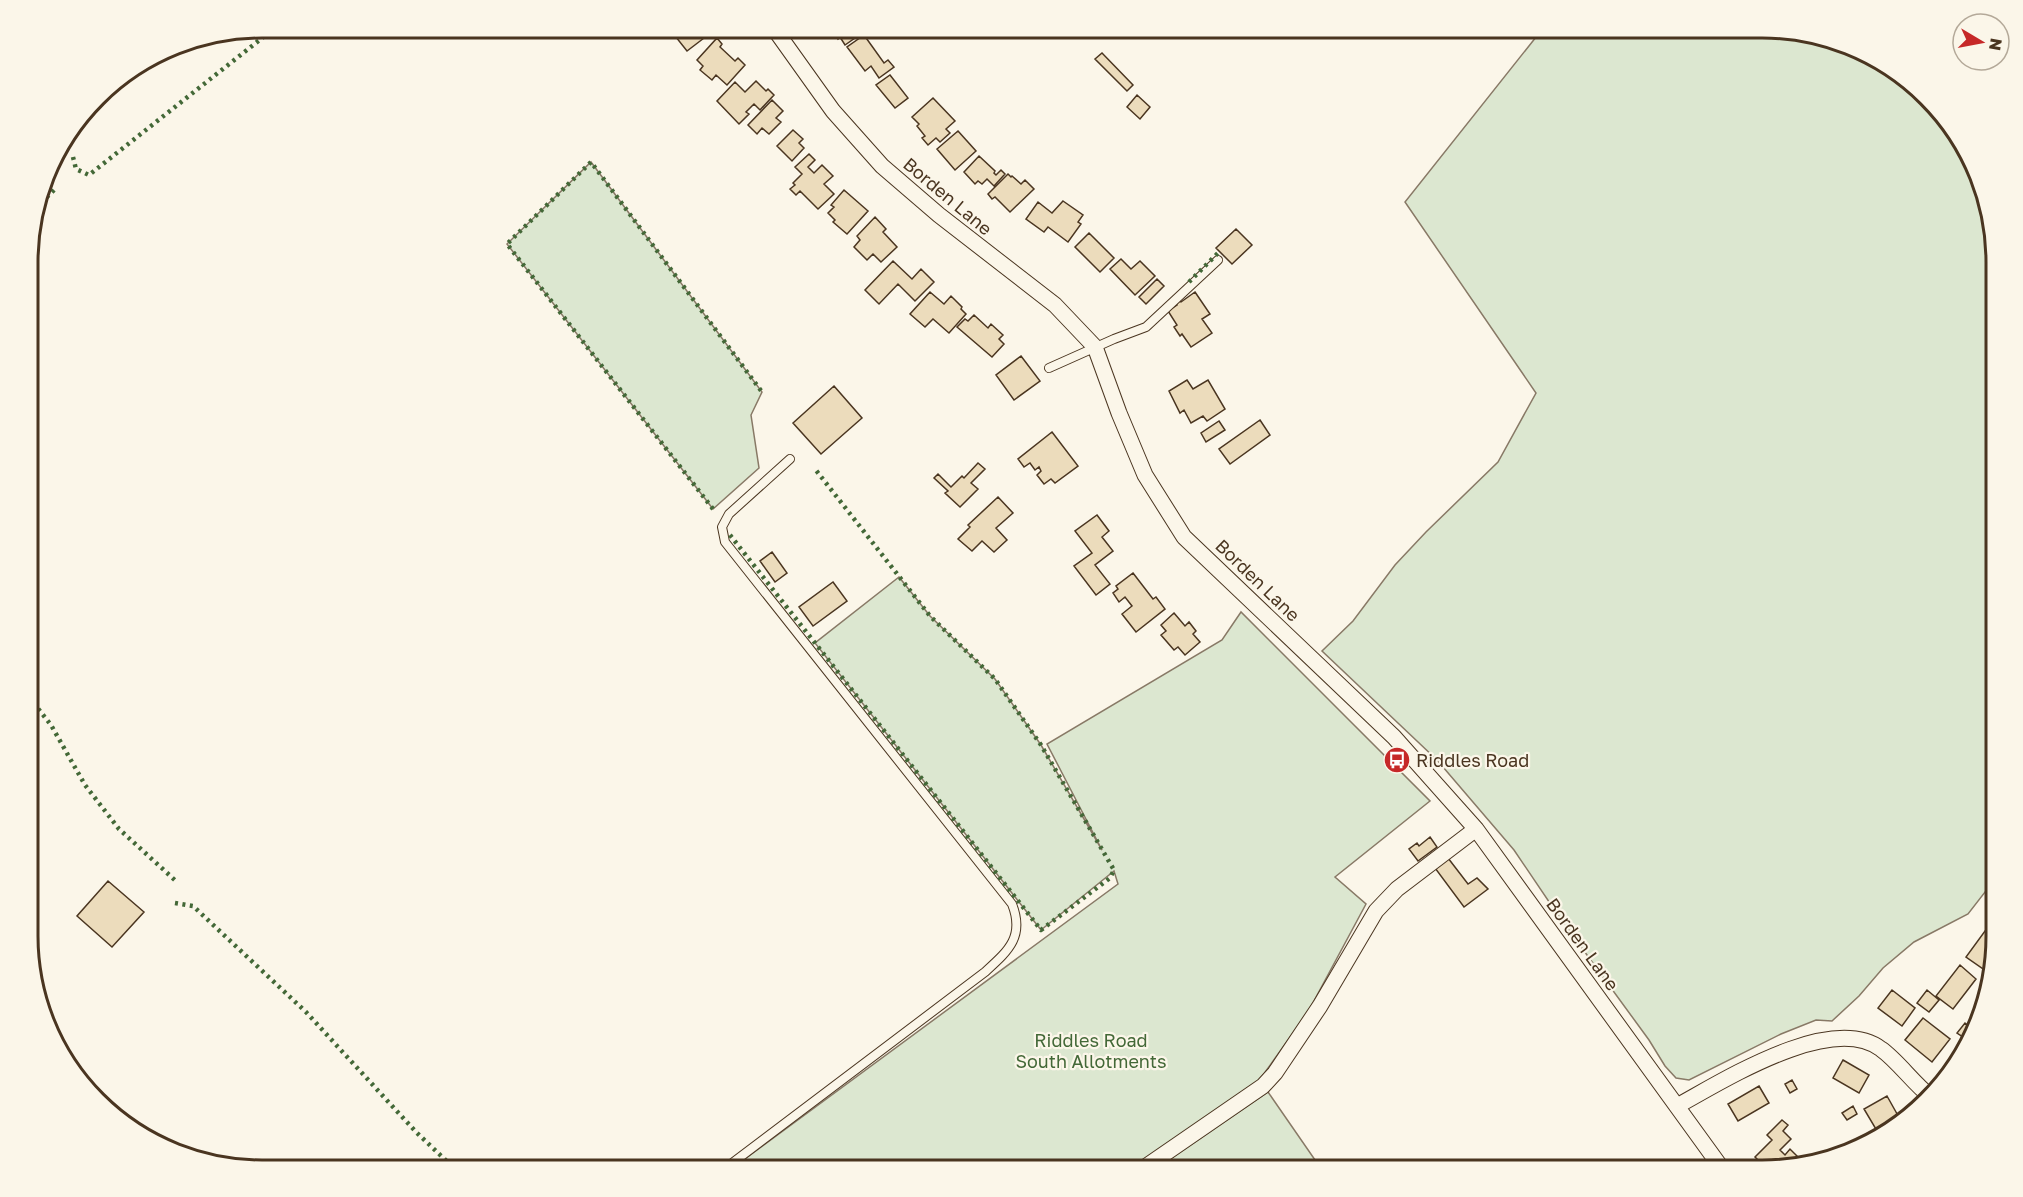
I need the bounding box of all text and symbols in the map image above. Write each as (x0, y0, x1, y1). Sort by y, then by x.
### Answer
north arrow (1951, 12, 2011, 72)
text: N (1985, 37, 2007, 52)
street label: Borden Lane (899, 153, 997, 239)
street label: Borden Lane (1211, 534, 1305, 626)
bus stop icon: Riddles Road (1382, 745, 1412, 775)
place label: Riddles Road (1416, 749, 1529, 771)
street label: Borden Lane (1542, 893, 1624, 995)
park label: Riddles Road South Allotments (1015, 1029, 1167, 1072)

